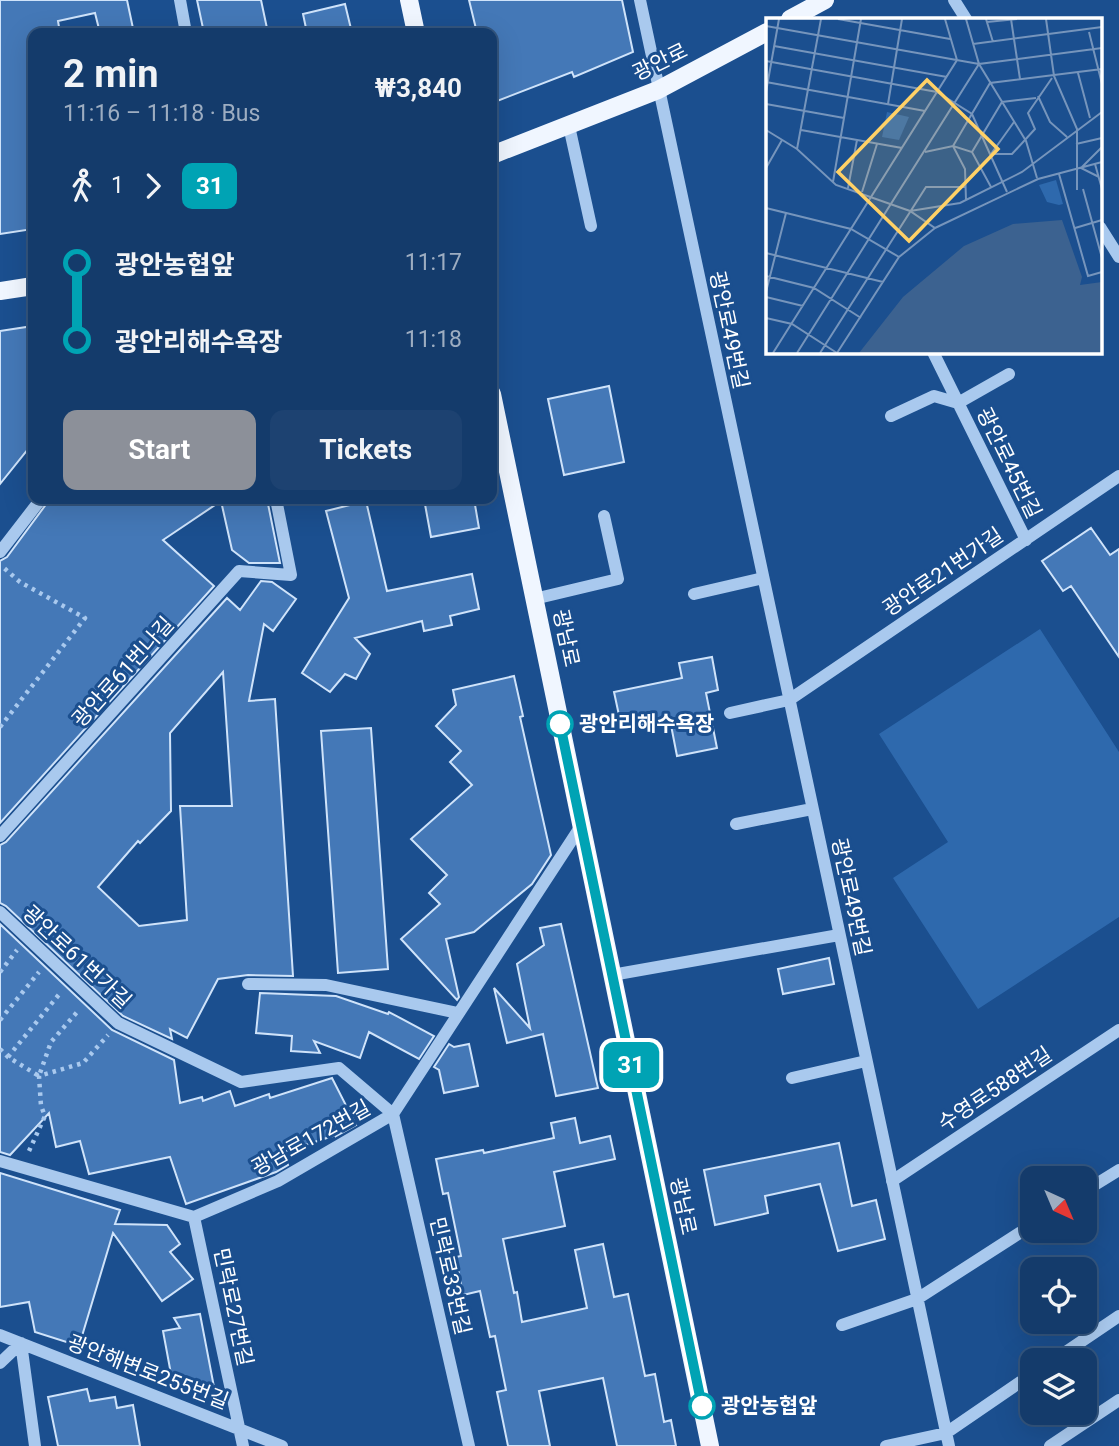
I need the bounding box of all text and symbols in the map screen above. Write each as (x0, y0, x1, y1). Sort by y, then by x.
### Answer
inset map (766, 18, 1102, 354)
street label: 광안로 (629, 39, 691, 85)
text: 2 min (63, 52, 159, 96)
text: ₩3,840 (375, 73, 462, 103)
text: 11:16 – 11:18 · Bus (63, 100, 260, 127)
icon: walk (63, 167, 101, 205)
icon: forward (134, 167, 172, 205)
text: 1 (111, 172, 124, 199)
text: 31 (196, 172, 223, 200)
text: 11:17 (405, 249, 462, 276)
text: 광안농협앞 (115, 250, 235, 280)
street label: 광안로49번길 (705, 269, 753, 391)
text: 11:18 (405, 326, 462, 353)
text: 광안리해수욕장 (115, 327, 282, 357)
street label: 광안로45번길 (972, 404, 1046, 522)
button: Start (63, 410, 256, 490)
button: Tickets (270, 410, 462, 490)
street label: 광안로21번가길 (878, 523, 1008, 621)
street label: 광남로 (548, 607, 584, 669)
street label: 광안로61번나길 (67, 612, 179, 732)
marker: 광안리해수욕장 (547, 711, 573, 737)
place label: 광안리해수욕장 (579, 712, 714, 736)
street label: 광안로49번길 (827, 836, 875, 958)
street label: 광안로61번가길 (18, 901, 136, 1013)
line badge: 31 (600, 1042, 662, 1088)
street label: 수영로588번길 (934, 1042, 1056, 1136)
text: 31 (617, 1051, 645, 1079)
street label: 광남로172번길 (247, 1096, 375, 1180)
north arrow (1020, 1166, 1097, 1242)
map controls (1020, 1166, 1097, 1425)
street label: 광남로 (665, 1175, 701, 1237)
street label: 민락로33번길 (425, 1215, 475, 1337)
street label: 민락로27번길 (209, 1246, 257, 1368)
button: locate (1020, 1257, 1097, 1334)
street label: 광안해변로255번길 (64, 1330, 232, 1414)
button: layers (1020, 1348, 1097, 1425)
marker: 광안농협앞 (689, 1393, 715, 1419)
place label: 광안농협앞 (721, 1394, 818, 1418)

